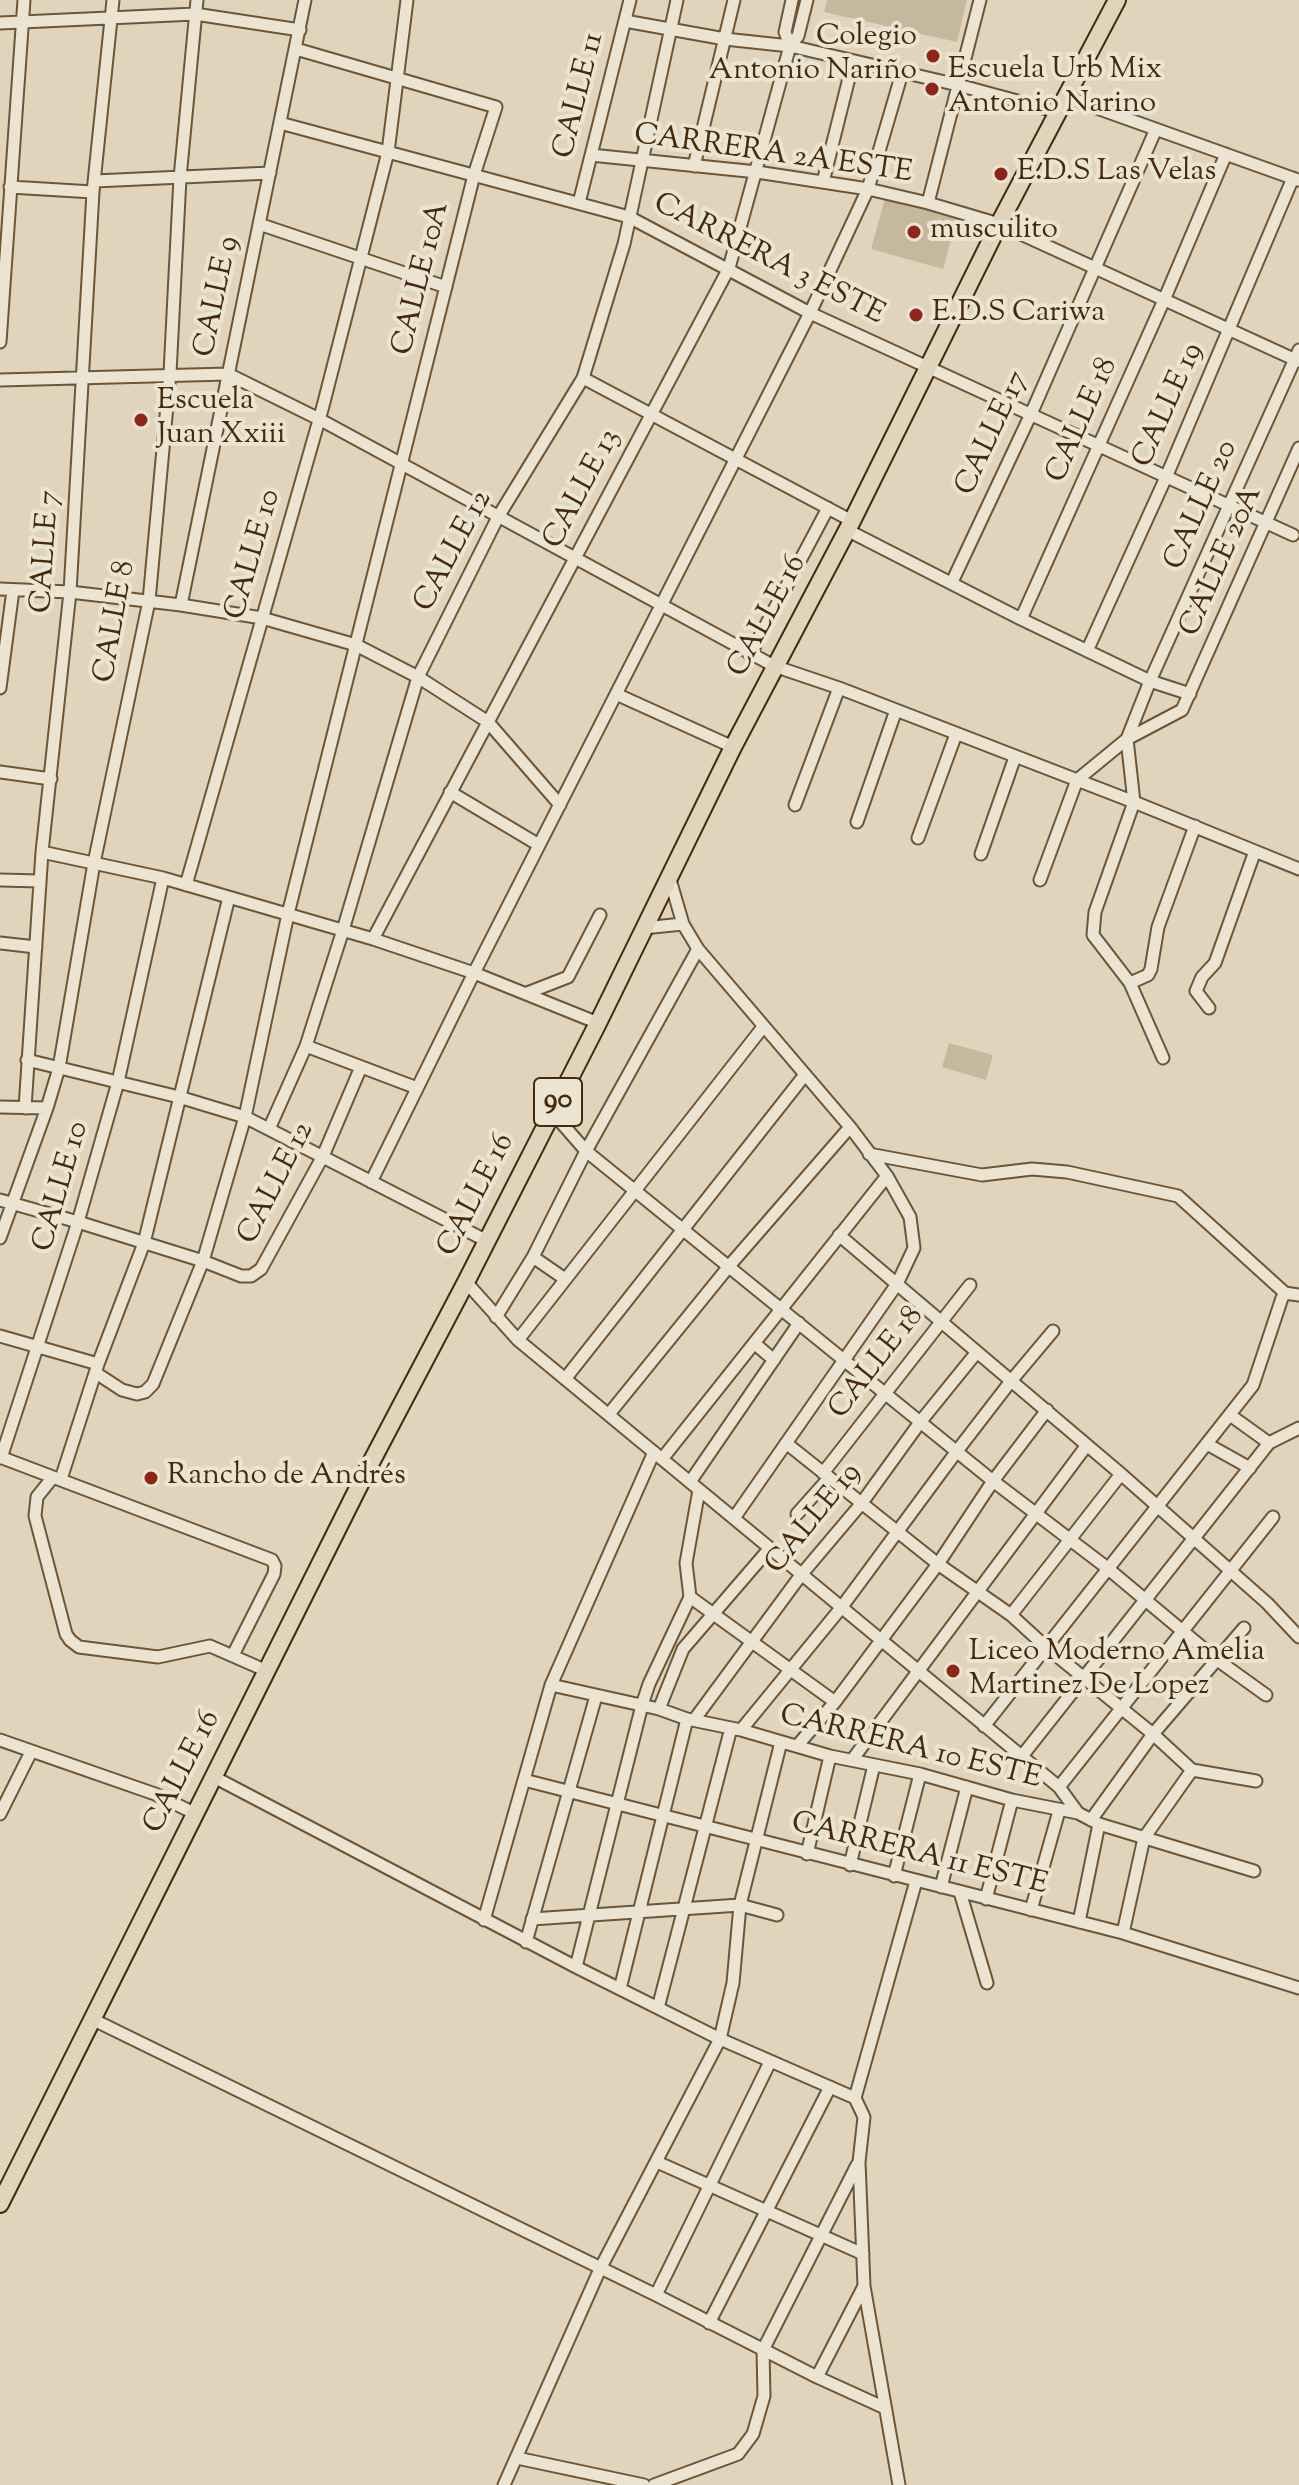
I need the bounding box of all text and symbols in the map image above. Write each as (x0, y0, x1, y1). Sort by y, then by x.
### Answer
place label: Colegio Antonio Nariño (709, 21, 917, 92)
street label: CALLE 11 (548, 29, 614, 163)
marker: Colegio Antonio Nariño (924, 47, 942, 65)
place label: Escuela Urb Mix Antonio Narino (948, 54, 1162, 124)
marker: Escuela Urb Mix Antonio Narino (923, 80, 941, 98)
street label: CARRERA 2A ESTE (631, 119, 915, 193)
place label: E.D.S Las Velas (1017, 156, 1216, 192)
marker: E.D.S Las Velas (992, 165, 1010, 183)
street label: CARRERA 3 ESTE (646, 187, 890, 335)
street label: CALLE 10A (387, 199, 459, 359)
place label: musculito (930, 214, 1058, 250)
marker: musculito (905, 223, 923, 241)
street label: CALLE 9 (189, 233, 249, 361)
place label: E.D.S Cariwa (932, 297, 1105, 333)
marker: E.D.S Cariwa (907, 306, 925, 324)
street label: CALLE 19 (1127, 338, 1213, 474)
street label: CALLE 18 (1040, 353, 1128, 489)
street label: CALLE 17 (950, 366, 1038, 502)
place label: Escuela Juan Xxiii (157, 385, 285, 456)
marker: Escuela Juan Xxiii (132, 411, 150, 429)
street label: CALLE 13 (538, 424, 630, 556)
street label: CALLE 20 (1159, 436, 1247, 576)
street label: CALLE 20A (1174, 481, 1272, 643)
street label: CALLE 12 (408, 485, 502, 619)
street label: CALLE 10 (219, 486, 291, 624)
street label: CALLE 7 (26, 489, 70, 615)
street label: CALLE 16 (722, 550, 816, 684)
street label: CALLE 8 (89, 558, 145, 686)
road number: 90 (534, 1078, 582, 1126)
street label: CALLE 12 (232, 1117, 324, 1251)
street label: CALLE 10 (27, 1118, 99, 1256)
street label: CALLE 16 (432, 1129, 524, 1263)
street label: CALLE 18 (823, 1300, 933, 1428)
street label: CALLE 19 (759, 1457, 871, 1583)
place label: Rancho de Andrés (167, 1460, 406, 1496)
marker: Rancho de Andrés (142, 1469, 160, 1487)
place label: Liceo Moderno Amelia Martinez De Lopez (969, 1636, 1265, 1706)
marker: Liceo Moderno Amelia Martinez De Lopez (944, 1662, 962, 1680)
street label: CARRERA 10 ESTE (776, 1699, 1044, 1799)
street label: CALLE 16 (138, 1706, 230, 1840)
street label: CARRERA 11 ESTE (787, 1807, 1051, 1905)

